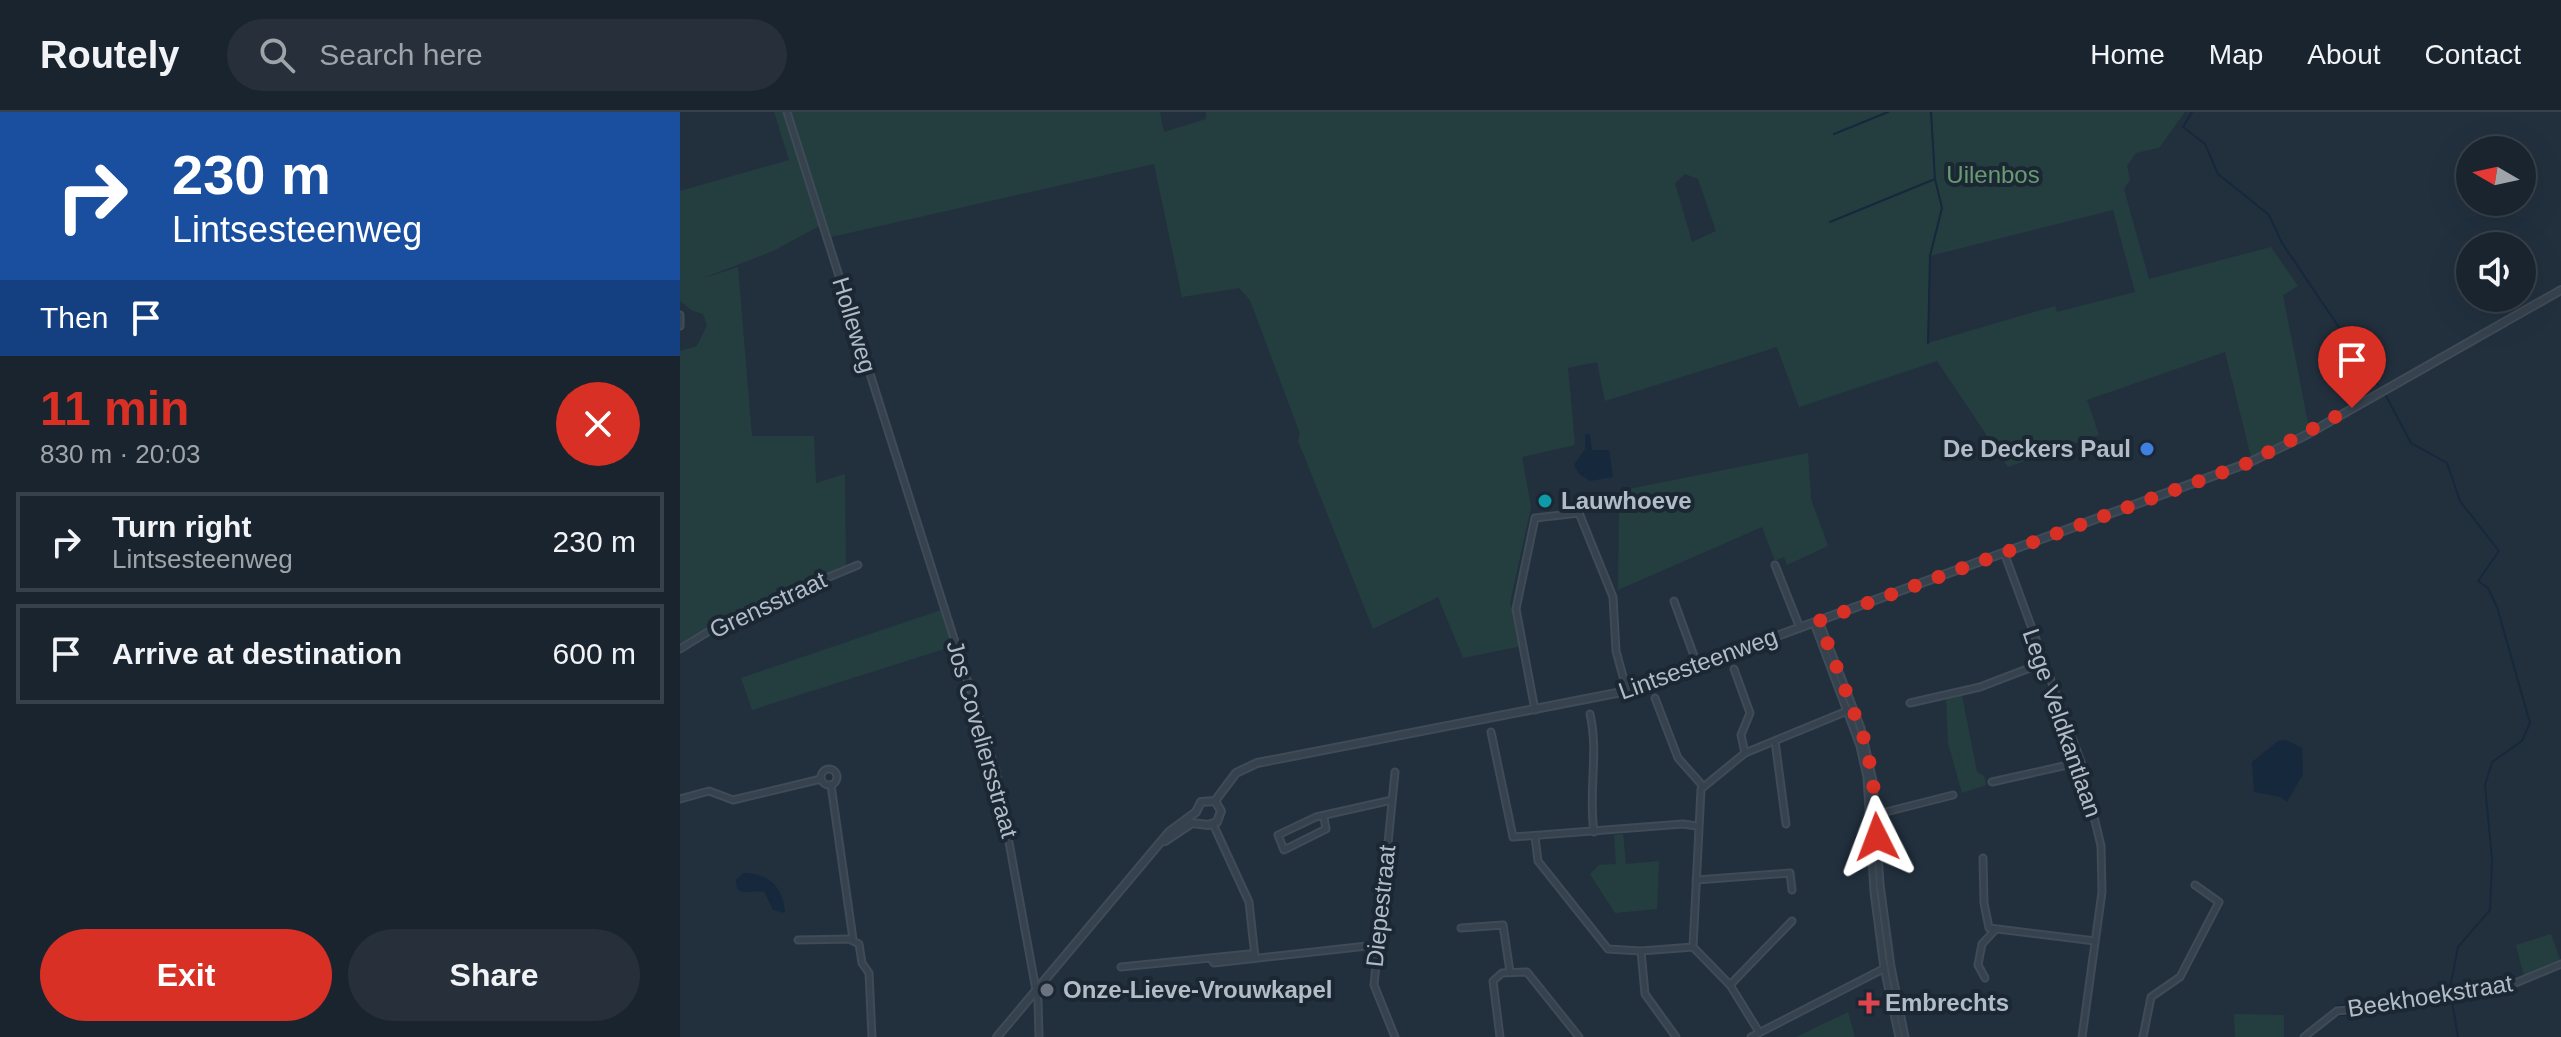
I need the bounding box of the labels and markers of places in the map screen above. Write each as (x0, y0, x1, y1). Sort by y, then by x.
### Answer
pin (2318, 326, 2386, 408)
place label: De Deckers Paul (1943, 435, 2131, 462)
marker: De Deckers Paul (2138, 440, 2156, 458)
place label: Lauwhoeve (1561, 487, 1692, 514)
marker: Lauwhoeve (1536, 492, 1554, 510)
place label: Onze-Lieve-Vrouwkapel (1063, 976, 1332, 1003)
marker: Onze-Lieve-Vrouwkapel (1038, 981, 1056, 999)
place label: Embrechts (1885, 989, 2009, 1016)
marker: Embrechts (1860, 994, 1878, 1012)

